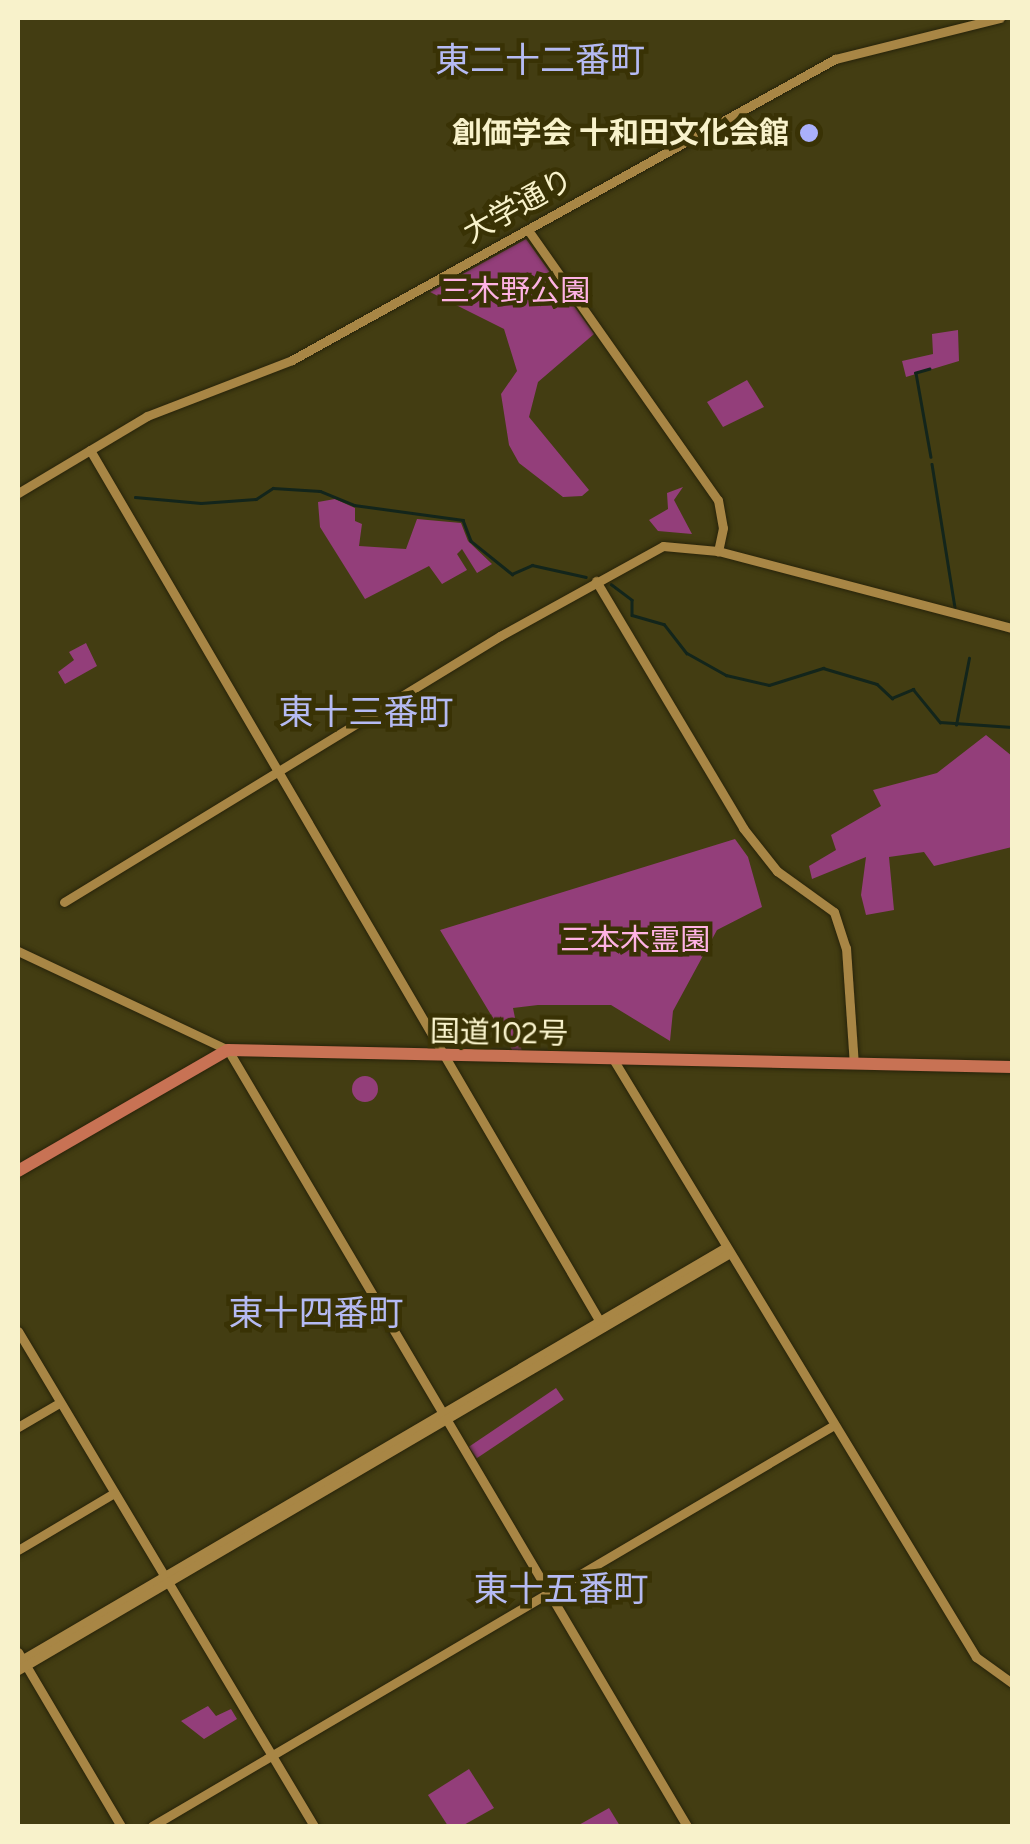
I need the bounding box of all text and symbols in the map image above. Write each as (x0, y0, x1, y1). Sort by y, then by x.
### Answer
district label: 東二十二番町 (435, 39, 645, 81)
place label: 創価学会 十和田文化会館 (452, 115, 789, 151)
marker: 創価学会 十和田文化会館 (798, 122, 820, 144)
street label: 大学通り (457, 161, 579, 251)
park label: 三木野公園 (440, 273, 590, 309)
district label: 東十三番町 (279, 691, 453, 733)
park label: 三本木霊園 (560, 922, 710, 958)
street label: 国道102号 (430, 1014, 568, 1052)
district label: 東十四番町 (229, 1292, 403, 1334)
district label: 東十五番町 (474, 1568, 648, 1610)

